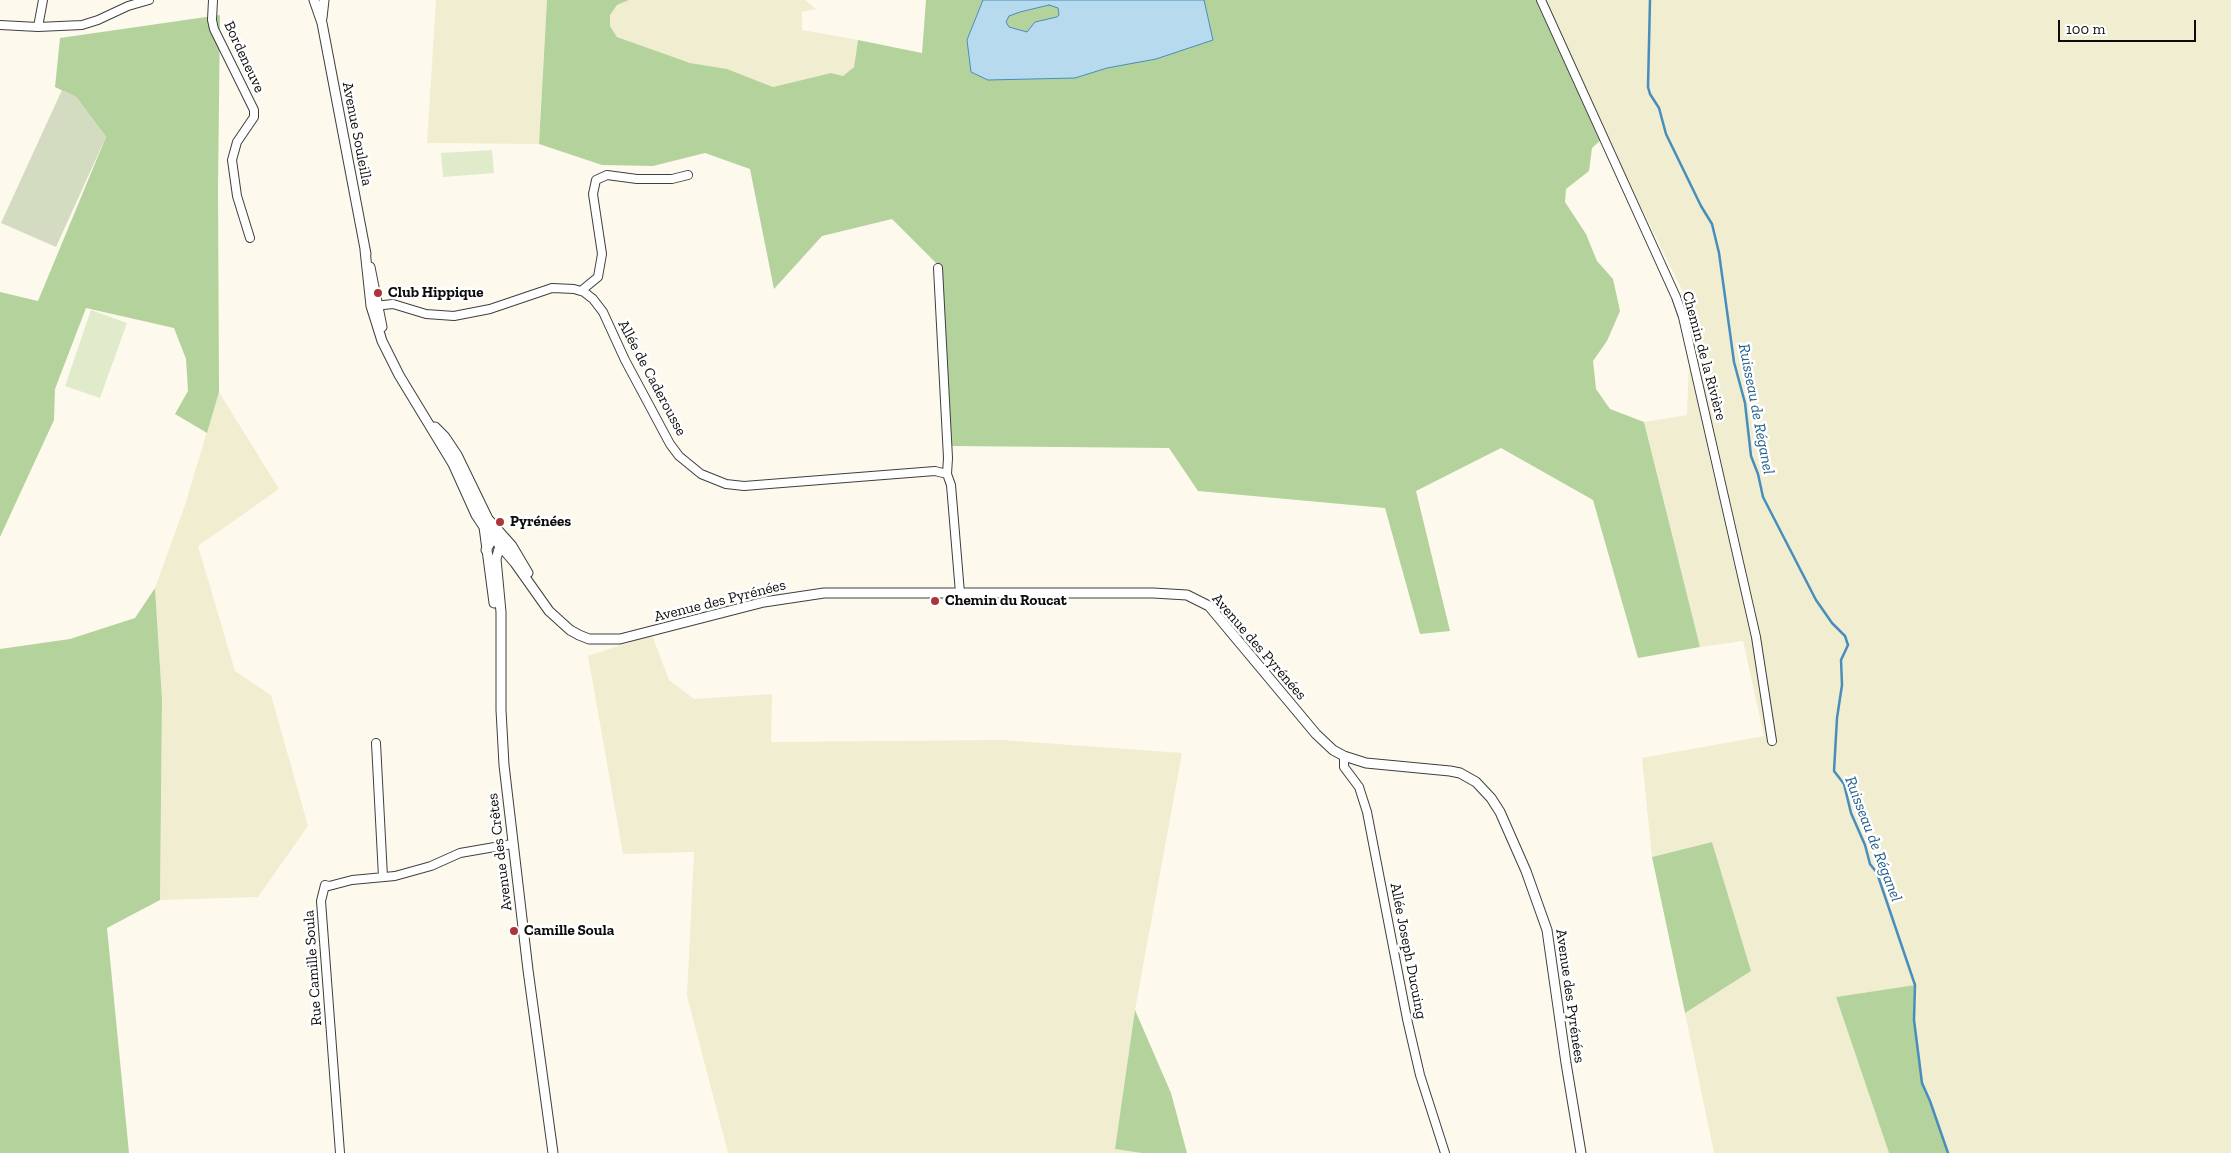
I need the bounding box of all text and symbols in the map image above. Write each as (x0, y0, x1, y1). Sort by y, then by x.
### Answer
scale bar (2061, 10, 2198, 42)
street label: Bordeneuve (220, 18, 268, 96)
text: 100 m (2066, 20, 2105, 38)
street label: Avenue Souleilla (338, 81, 376, 187)
place label: Club Hippique (388, 284, 483, 302)
marker: Club Hippique (372, 287, 384, 299)
street label: Chemin de la Rivière (1678, 289, 1730, 423)
street label: Allée de Caderousse (614, 317, 690, 439)
water label: Ruisseau de Réganel (1734, 342, 1778, 476)
place label: Pyrénées (510, 513, 571, 531)
marker: Pyrénées (494, 516, 506, 528)
street label: Avenue des Pyrénées (652, 576, 788, 626)
street label: Avenue des Pyrénées (1208, 590, 1310, 704)
place label: Chemin du Roucat (945, 592, 1067, 610)
marker: Chemin du Roucat (929, 595, 941, 607)
water label: Ruisseau de Réganel (1840, 774, 1906, 904)
street label: Avenue des Crêtes (484, 792, 516, 912)
street label: Allée Joseph Ducuing (1386, 881, 1430, 1021)
street label: Rue Camille Soula (300, 910, 326, 1026)
place label: Camille Soula (524, 922, 614, 940)
marker: Camille Soula (508, 925, 520, 937)
street label: Avenue des Pyrénées (1552, 928, 1588, 1064)

